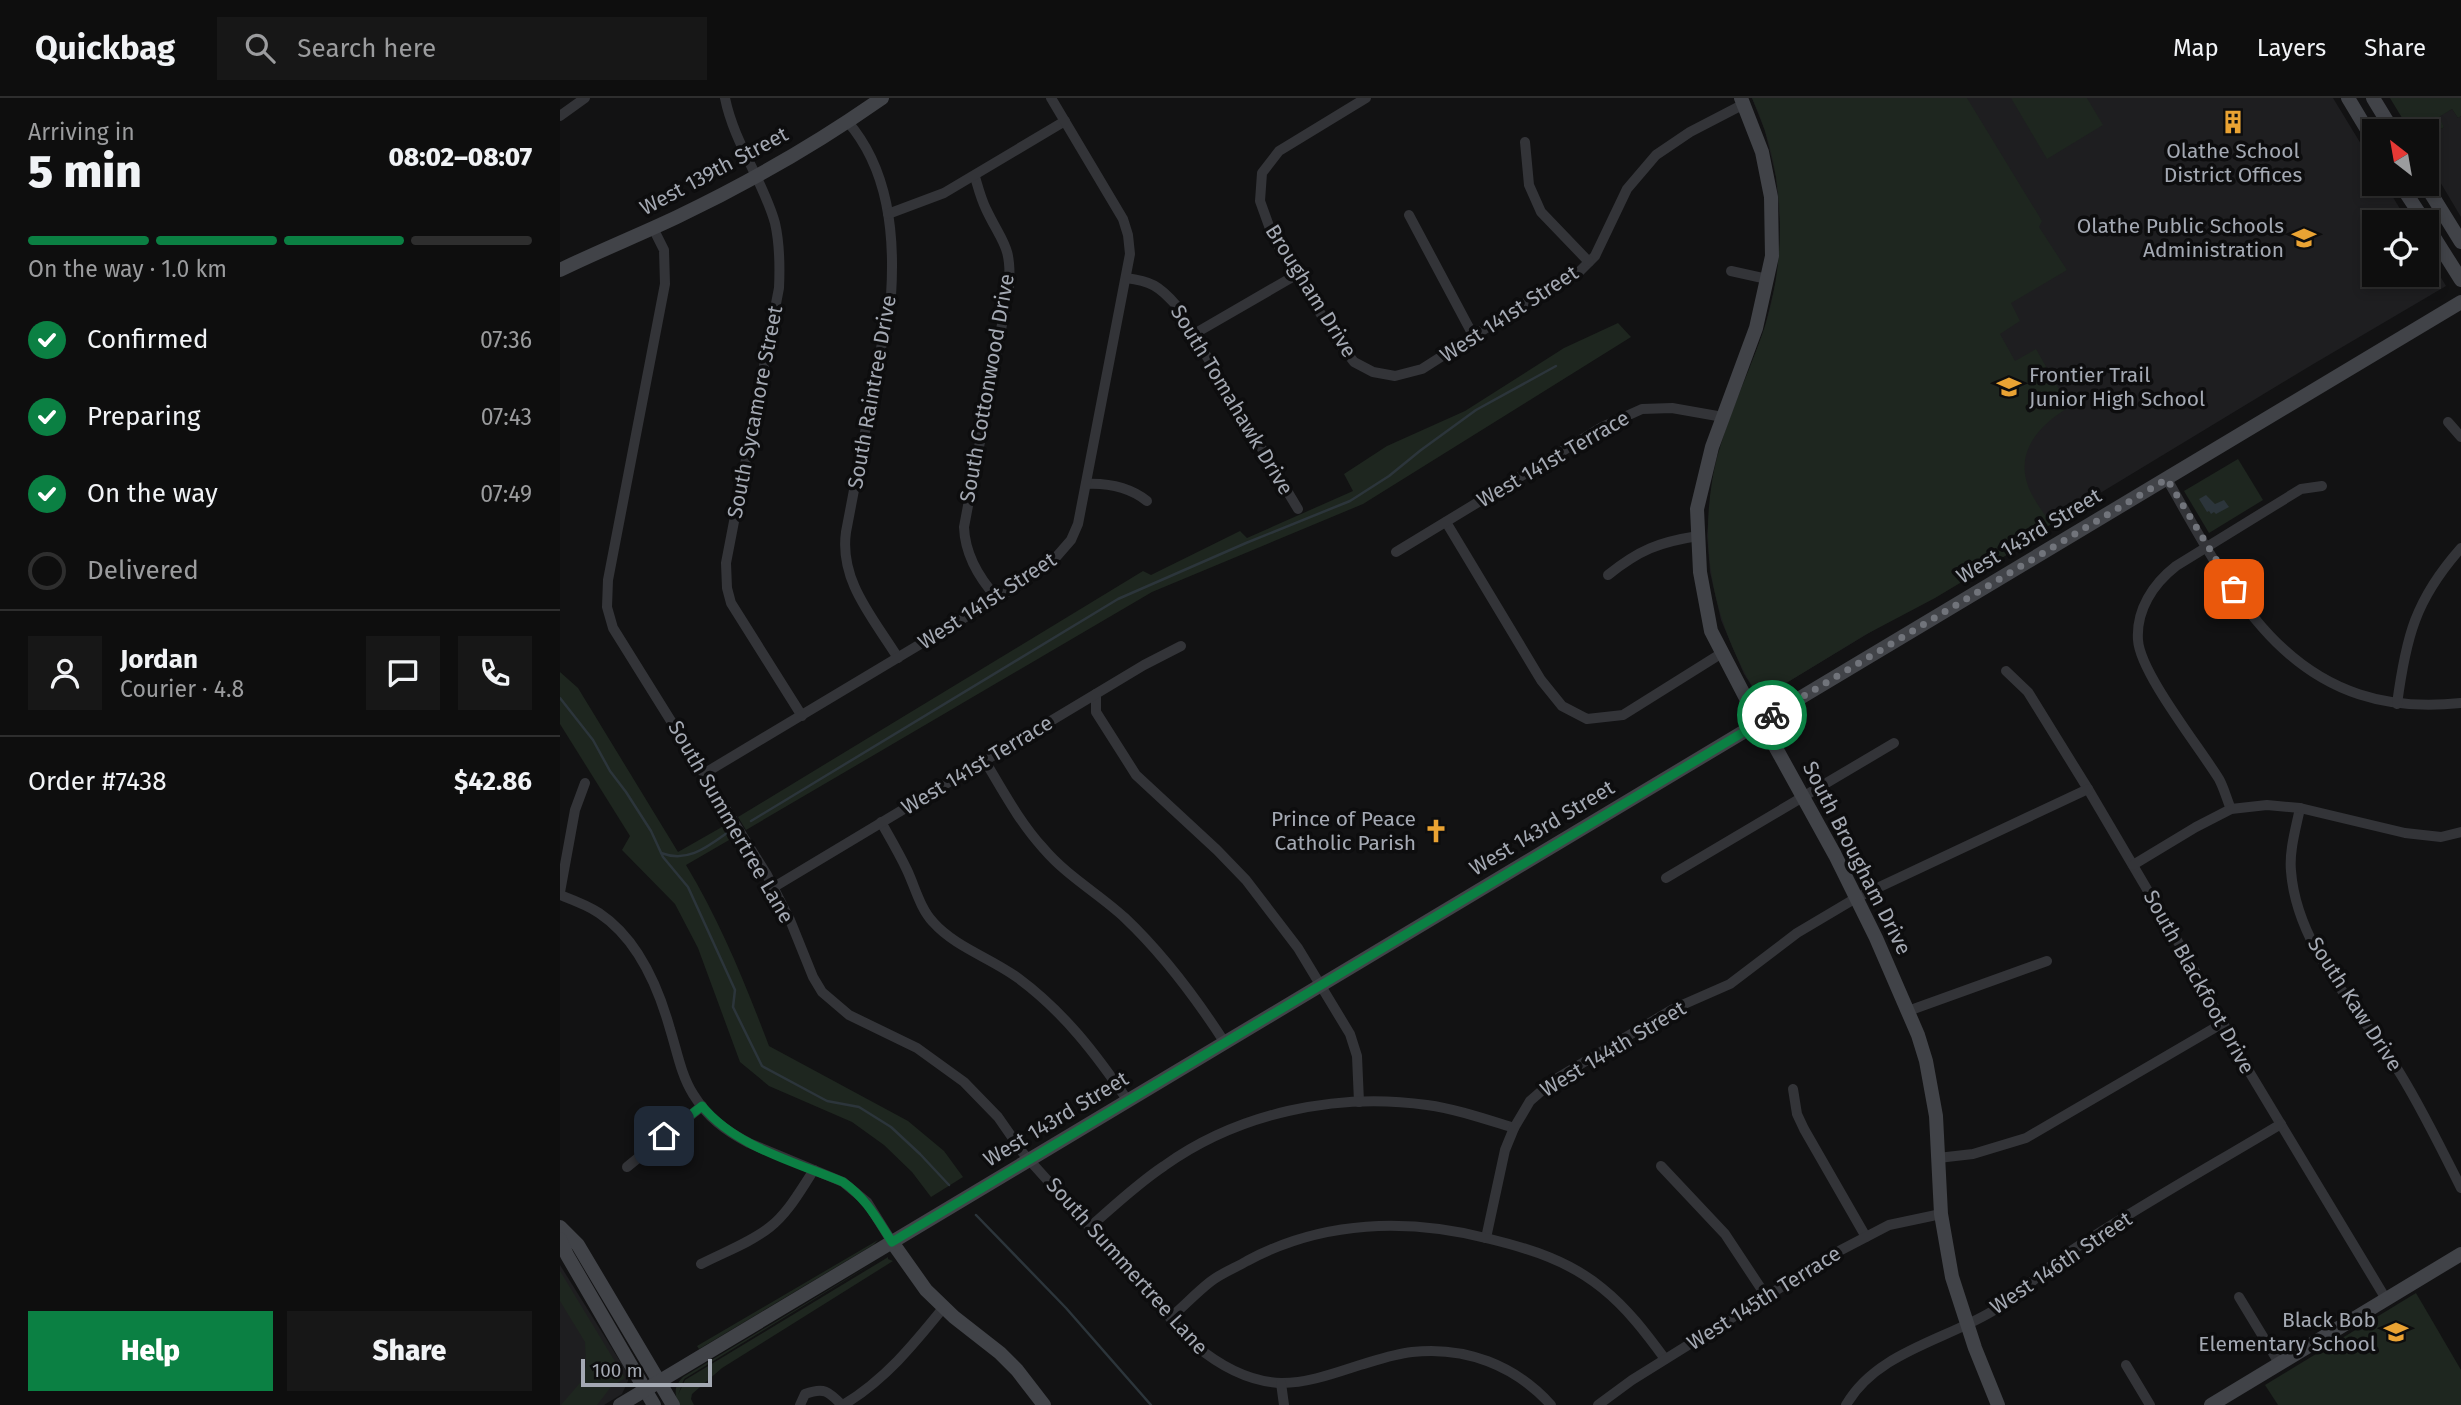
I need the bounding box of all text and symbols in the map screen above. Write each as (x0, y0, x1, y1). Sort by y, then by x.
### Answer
search box (217, 17, 707, 80)
text: Quickbag (35, 28, 175, 68)
icon: search (241, 29, 279, 67)
text: Search here (297, 33, 436, 64)
text: Map (2173, 34, 2219, 62)
text: Layers (2257, 34, 2326, 62)
text: Share (2364, 34, 2426, 62)
building icon: Olathe School District Offices (2219, 108, 2247, 136)
text: Arriving in (28, 118, 135, 146)
north arrow (2362, 119, 2440, 196)
map controls (2362, 119, 2439, 287)
street label: West 139th Street (635, 121, 793, 221)
place label: Olathe School District Offices (2164, 138, 2302, 188)
text: 08:02–08:07 (388, 142, 532, 173)
text: 5 min (28, 144, 142, 199)
button: locate (2362, 210, 2439, 287)
place label: Olathe Public Schools Administration (2077, 213, 2284, 263)
street label: Brougham Drive (1260, 220, 1362, 362)
school or university icon: Olathe Public Schools Administration (2290, 224, 2318, 252)
text: On the way · 1.0 km (28, 255, 227, 283)
street label: West 141st Street (1435, 259, 1583, 368)
street label: South Cottonwood Drive (954, 272, 1020, 504)
street label: South Raintree Drive (842, 293, 902, 491)
street label: South Tomahawk Drive (1165, 300, 1299, 500)
street label: South Sycamore Street (722, 303, 788, 520)
icon: check (28, 321, 66, 359)
text: Confirmed (87, 324, 208, 355)
text: 07:36 (480, 326, 532, 354)
place label: Frontier Trail Junior High School (2029, 362, 2205, 412)
school or university icon: Frontier Trail Junior High School (1995, 373, 2023, 401)
icon: check (28, 398, 66, 436)
text: Preparing (87, 401, 200, 432)
text: 07:43 (481, 403, 532, 431)
street label: West 141st Terrace (1472, 405, 1634, 513)
icon: check (28, 475, 66, 513)
text: On the way (87, 478, 218, 509)
text: 07:49 (480, 480, 532, 508)
street label: West 143rd Street (1952, 482, 2107, 590)
street label: West 141st Street (913, 546, 1061, 655)
text: Delivered (87, 555, 199, 586)
pin (2204, 559, 2264, 619)
icon: bag (2215, 570, 2253, 608)
button: person (28, 636, 102, 710)
button: chat (366, 636, 440, 710)
button: phone (458, 636, 532, 710)
text: Jordan (120, 644, 198, 675)
text: Courier · 4.8 (120, 675, 244, 703)
courier (1737, 680, 1807, 750)
icon: bike (1753, 696, 1791, 734)
street label: West 141st Terrace (897, 710, 1057, 820)
street label: South Summertree Lane (662, 716, 800, 928)
street label: South Brougham Drive (1797, 757, 1917, 959)
text: Order #7438 (28, 766, 167, 797)
text: $42.86 (454, 766, 532, 797)
street label: West 143rd Street (1465, 774, 1620, 882)
place label: Prince of Peace Catholic Parish (1271, 806, 1416, 856)
church icon: Prince of Peace Catholic Parish (1422, 817, 1450, 845)
street label: South Blackfoot Drive (2138, 886, 2260, 1078)
street label: South Kaw Drive (2302, 932, 2408, 1076)
street label: West 144th Street (1535, 995, 1691, 1103)
street label: West 143rd Street (979, 1065, 1134, 1173)
pin (634, 1106, 694, 1166)
icon: home (645, 1117, 683, 1155)
street label: South Summertree Lane (1041, 1172, 1213, 1360)
street label: West 146th Street (1985, 1206, 2137, 1320)
street label: West 145th Terrace (1682, 1240, 1846, 1356)
place label: Black Bob Elementary School (2198, 1307, 2376, 1357)
button: Help (28, 1311, 273, 1391)
button: Share (287, 1311, 532, 1391)
school or university icon: Black Bob Elementary School (2382, 1318, 2410, 1346)
scale bar (581, 1356, 712, 1388)
text: 100 m (592, 1359, 643, 1382)

